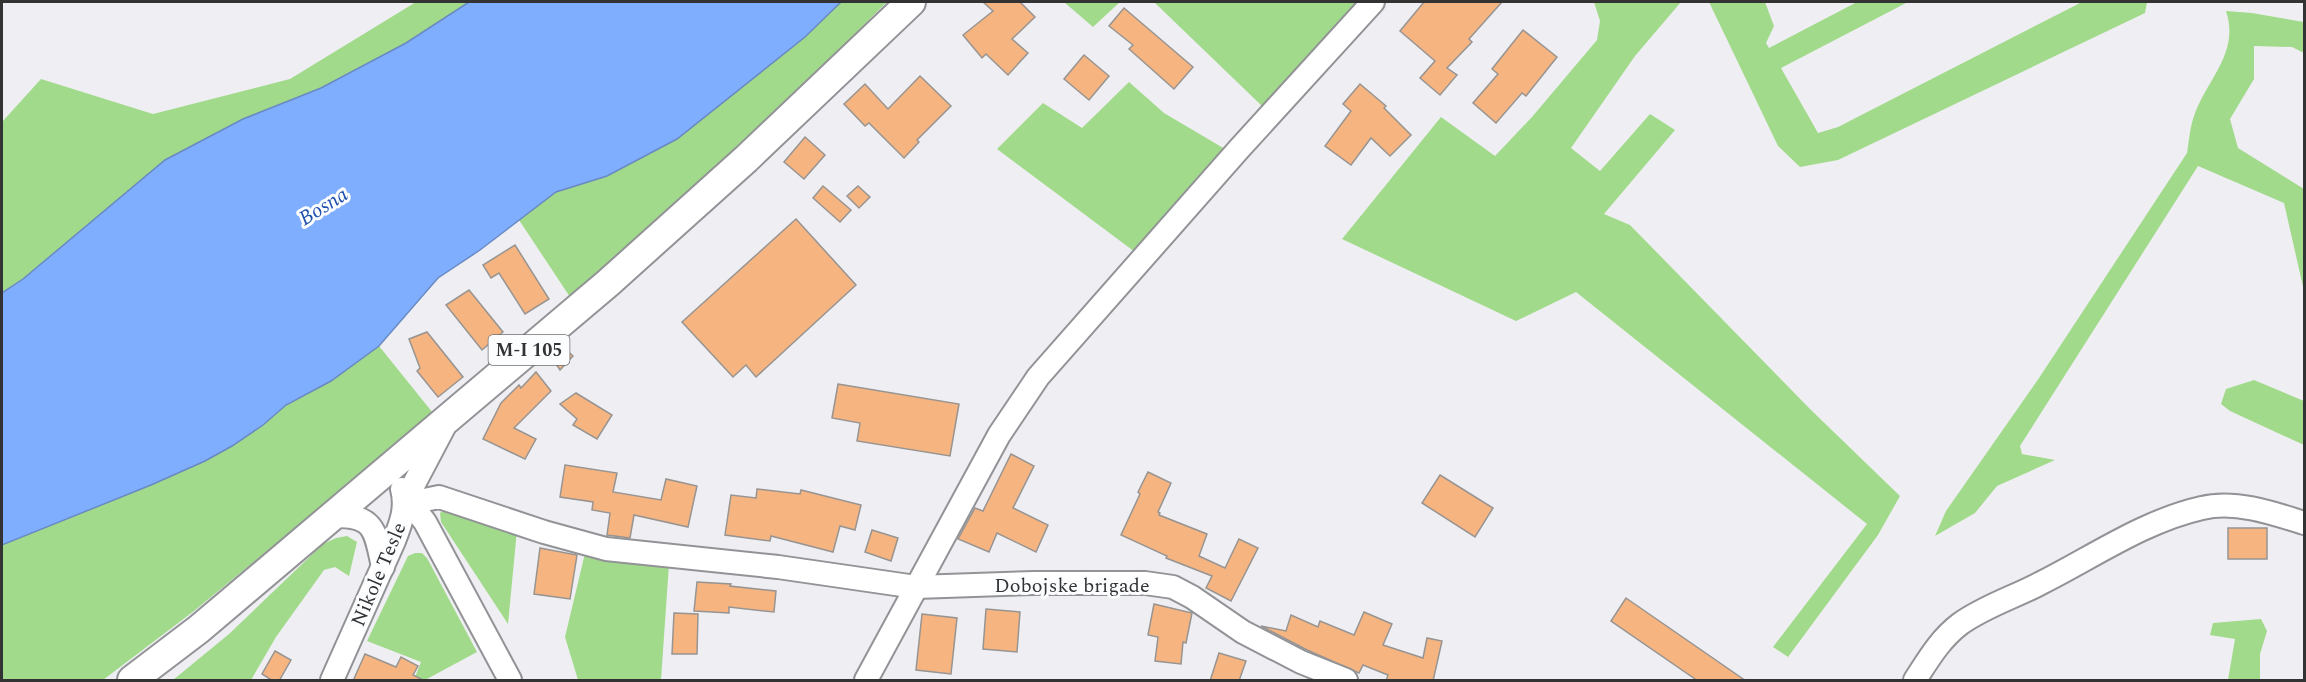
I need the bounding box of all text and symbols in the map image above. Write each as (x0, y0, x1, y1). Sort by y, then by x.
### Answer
water label: Bosna (293, 179, 355, 234)
road number: M-I 105 (488, 335, 570, 365)
street label: Nikole Tesle (343, 518, 414, 631)
street label: Dobojske brigade (994, 571, 1150, 601)

